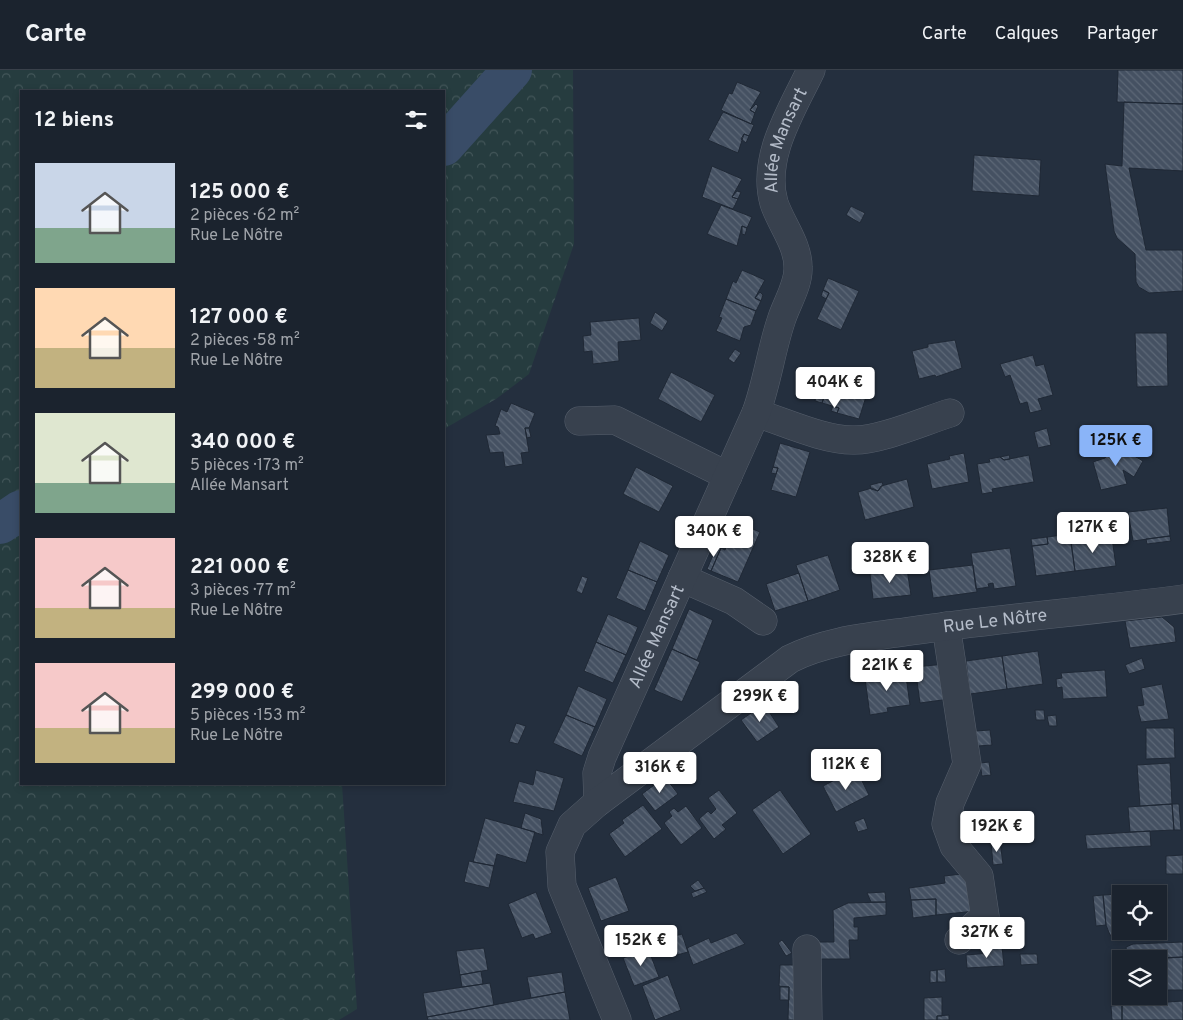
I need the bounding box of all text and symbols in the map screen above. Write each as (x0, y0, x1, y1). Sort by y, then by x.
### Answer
text: Carte (25, 20, 87, 50)
text: Carte (922, 23, 967, 46)
text: Calques (995, 23, 1059, 46)
text: Partager (1087, 23, 1158, 46)
street label: Allée Mansart (761, 84, 813, 195)
icon: filters (402, 106, 430, 134)
text: 12 biens (35, 107, 114, 134)
text: 125 000 € (190, 179, 290, 206)
icon: home (75, 183, 135, 243)
text: 2 pièces · 62 m² (190, 206, 299, 226)
text: Rue Le Nôtre (190, 226, 283, 246)
text: 127 000 € (190, 304, 288, 331)
icon: home (75, 308, 135, 368)
text: 2 pièces · 58 m² (190, 331, 300, 351)
text: Rue Le Nôtre (190, 351, 283, 371)
pin: 404K € (794, 366, 876, 409)
text: 404K € (807, 373, 863, 393)
pin: 125K € (1075, 424, 1157, 467)
text: 340 000 € (190, 429, 295, 456)
text: 125K € (1090, 431, 1142, 451)
icon: home (75, 433, 135, 493)
text: 5 pièces · 173 m² (190, 456, 304, 476)
text: Allée Mansart (190, 476, 289, 496)
pin: 127K € (1052, 512, 1134, 554)
pin: 340K € (673, 516, 755, 558)
text: 127K € (1068, 518, 1118, 538)
text: 340K € (686, 522, 742, 542)
pin: 328K € (849, 542, 931, 584)
text: 328K € (863, 548, 917, 568)
text: 221 000 € (190, 554, 290, 581)
icon: home (75, 558, 135, 618)
text: 3 pièces · 77 m² (190, 581, 296, 601)
street label: Allée Mansart (624, 582, 691, 692)
text: Rue Le Nôtre (190, 601, 283, 621)
street label: Rue Le Nôtre (942, 605, 1048, 640)
pin: 221K € (846, 650, 928, 692)
text: 221K € (861, 656, 913, 676)
text: 299 000 € (190, 679, 294, 706)
pin: 299K € (719, 680, 801, 723)
icon: home (75, 683, 135, 743)
text: 299K € (733, 687, 787, 707)
text: 5 pièces · 153 m² (190, 706, 306, 726)
text: Rue Le Nôtre (190, 726, 283, 746)
pin: 112K € (805, 748, 887, 791)
pin: 316K € (619, 752, 701, 794)
text: 112K € (822, 755, 870, 775)
text: 316K € (634, 758, 686, 778)
pin: 192K € (956, 810, 1038, 853)
text: 192K € (971, 817, 1023, 837)
map controls (1112, 885, 1167, 1005)
button: locate (1112, 885, 1167, 940)
pin: 327K € (946, 916, 1028, 959)
text: 327K € (961, 923, 1013, 943)
pin: 152K € (600, 924, 682, 967)
text: 152K € (615, 931, 667, 951)
button: layers (1112, 950, 1167, 1005)

